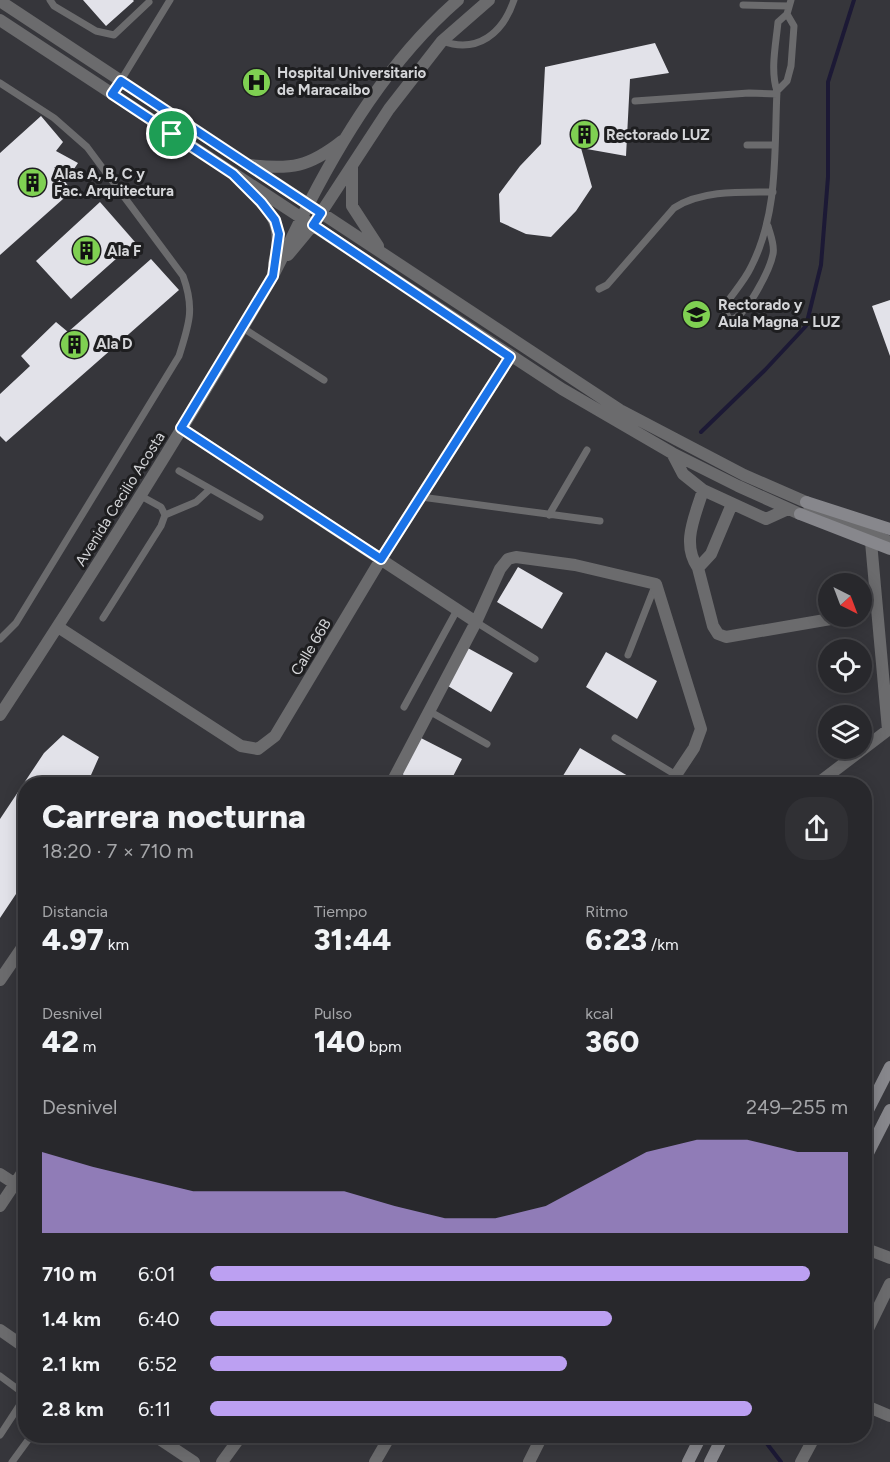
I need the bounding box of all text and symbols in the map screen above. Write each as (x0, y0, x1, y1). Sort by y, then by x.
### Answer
place label: Hospital Universitario de Maracaibo (277, 64, 427, 99)
hospital icon: Hospital Universitario de Maracaibo (240, 66, 272, 98)
pin (146, 108, 197, 159)
icon: arrive (155, 117, 188, 150)
building icon: Rectorado LUZ (569, 119, 601, 151)
place label: Rectorado LUZ (606, 126, 710, 144)
place label: Alas A, B, C y Fac. Arquitectura (54, 165, 174, 200)
building icon: Alas A, B, C y Fac. Arquitectura (17, 167, 49, 199)
building icon: Ala F (70, 235, 102, 267)
place label: Ala F (107, 242, 141, 260)
place label: Rectorado y Aula Magna - LUZ (718, 296, 840, 331)
school or university icon: Rectorado y Aula Magna - LUZ (681, 298, 713, 330)
building icon: Ala D (59, 328, 91, 360)
place label: Ala D (96, 335, 132, 353)
street label: Avenida Cecilio Acosta (71, 429, 169, 569)
north arrow (818, 573, 872, 627)
map controls (818, 573, 872, 759)
street label: Calle 66B (287, 615, 335, 679)
button: locate (818, 639, 872, 693)
button: layers (818, 705, 872, 759)
text: Carrera nocturna (42, 797, 306, 836)
button: share (785, 797, 848, 860)
text: 18:20 · 7 × 710 m (42, 839, 193, 863)
text: Distancia (42, 902, 108, 921)
text: Tiempo (314, 902, 367, 921)
text: Ritmo (585, 902, 628, 921)
text: 4.97 (42, 921, 104, 958)
text: 31:44 (314, 921, 391, 958)
text: 6:23 (585, 921, 647, 958)
text: km (104, 935, 129, 954)
text: /km (647, 935, 679, 954)
text: Desnivel (42, 1004, 102, 1023)
text: Pulso (314, 1004, 352, 1023)
text: kcal (585, 1004, 613, 1023)
text: 42 (42, 1023, 79, 1060)
text: 140 (314, 1023, 365, 1060)
text: 360 (585, 1023, 639, 1060)
text: m (79, 1037, 96, 1056)
text: bpm (365, 1037, 402, 1056)
text: Desnivel (42, 1095, 117, 1119)
text: 249–255 m (746, 1095, 848, 1119)
text: 710 m (42, 1262, 97, 1286)
text: 6:01 (138, 1262, 175, 1286)
text: 1.4 km (42, 1307, 101, 1331)
text: 6:40 (138, 1307, 180, 1331)
text: 2.1 km (42, 1352, 100, 1376)
text: 6:52 (138, 1352, 177, 1376)
text: 2.8 km (42, 1397, 104, 1421)
text: 6:11 (138, 1397, 171, 1421)

